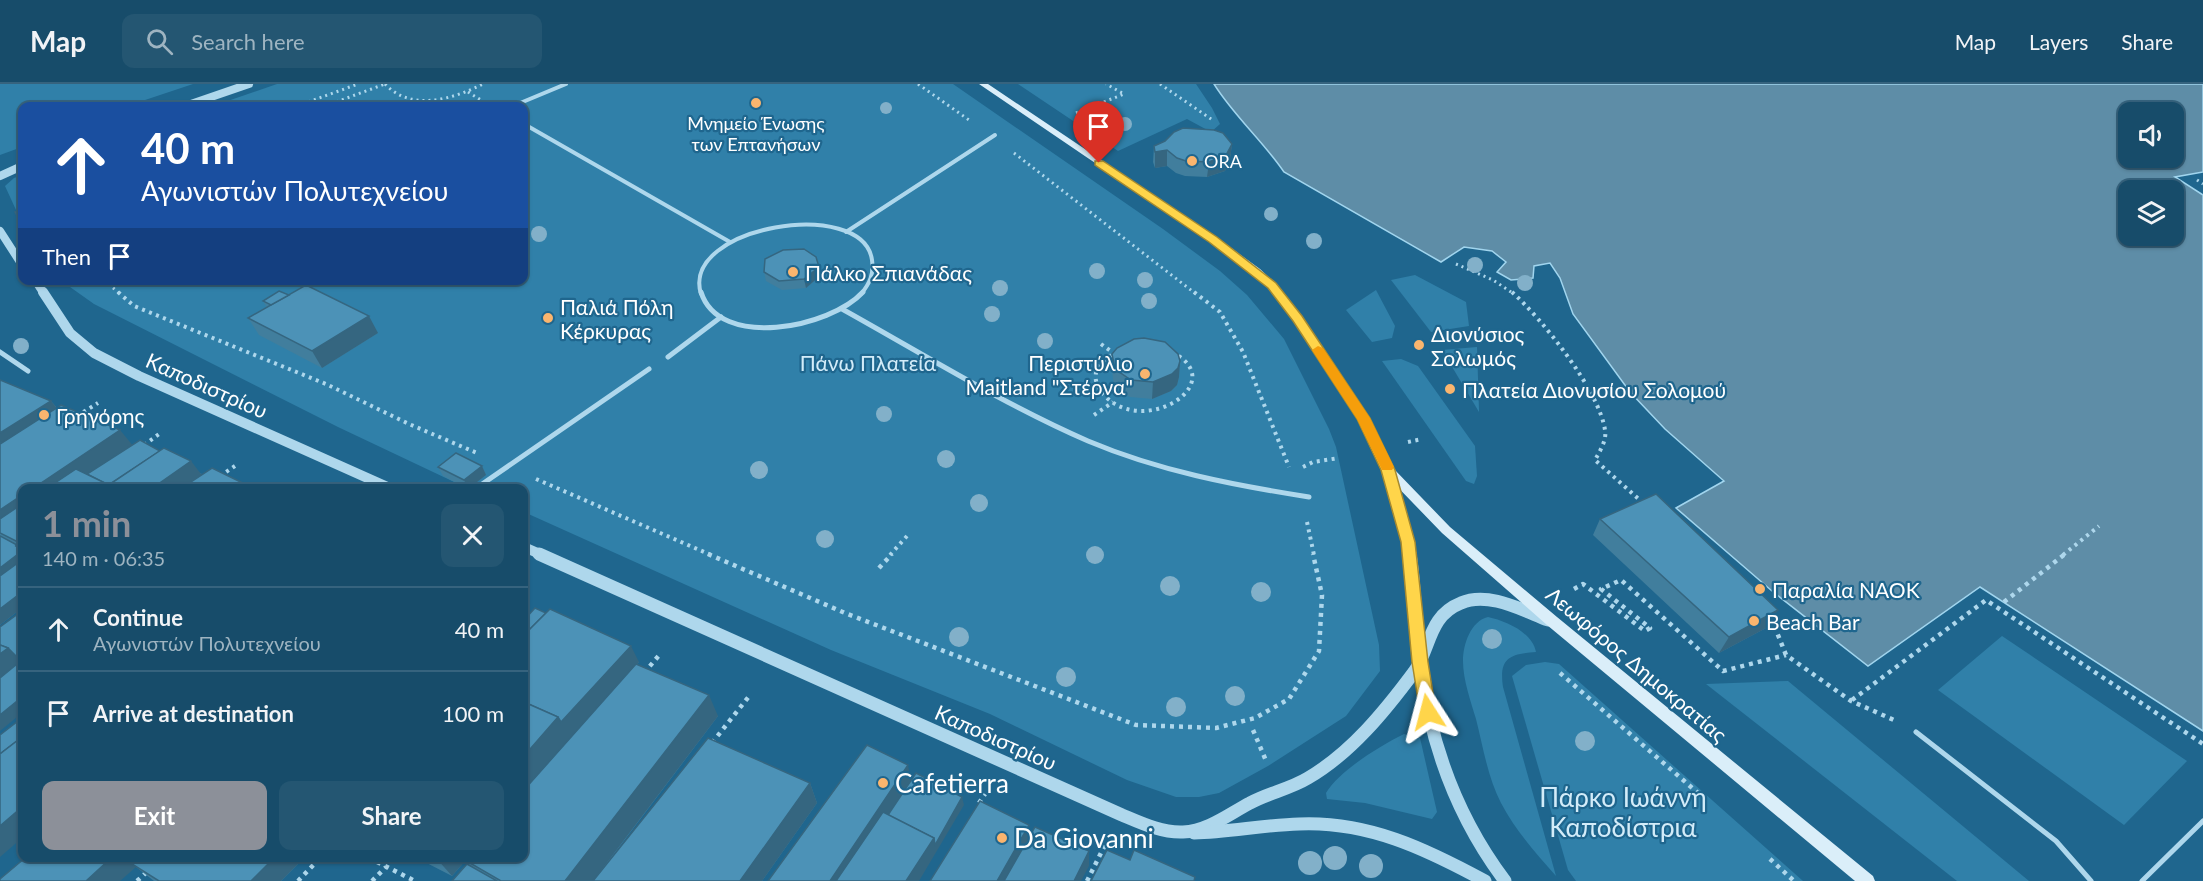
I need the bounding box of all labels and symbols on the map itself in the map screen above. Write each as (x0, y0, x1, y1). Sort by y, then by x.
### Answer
marker: Μνημείο Ένωσης των Επτανήσων (749, 96, 763, 110)
pin (1073, 101, 1124, 163)
place label: Μνημείο Ένωσης των Επτανήσων (687, 112, 825, 155)
place label: ORA (1204, 150, 1243, 172)
marker: ORA (1185, 154, 1199, 168)
place label: Πάλκο Σπιανάδας (805, 260, 972, 285)
marker: Πάλκο Σπιανάδας (786, 265, 800, 279)
place label: Παλιά Πόλη Κέρκυρας (560, 294, 673, 343)
marker: Παλιά Πόλη Κέρκυρας (541, 311, 555, 325)
place label: Διονύσιος Σολωμός (1431, 321, 1525, 370)
marker: Διονύσιος Σολωμός (1412, 338, 1426, 352)
street label: Καποδιστρίου (142, 347, 272, 423)
park label: Πάνω Πλατεία (800, 350, 937, 375)
place label: Περιστύλιο Maitland "Στέρνα" (965, 350, 1133, 399)
marker: Περιστύλιο Maitland "Στέρνα" (1138, 367, 1152, 381)
place label: Πλατεία Διονυσίου Σολομού (1462, 377, 1726, 402)
marker: Πλατεία Διονυσίου Σολομού (1443, 382, 1457, 396)
place label: Γρηγόρης (56, 403, 145, 428)
marker: Γρηγόρης (37, 408, 51, 422)
place label: Παραλία ΝΑΟΚ (1772, 577, 1920, 602)
street label: Λεωφόρος Δημοκρατίας (1542, 581, 1733, 747)
marker: Παραλία ΝΑΟΚ (1753, 582, 1767, 596)
place label: Beach Bar (1766, 609, 1860, 634)
marker: Beach Bar (1747, 614, 1761, 628)
position arrow (1396, 680, 1460, 744)
street label: Καποδιστρίου (931, 699, 1061, 775)
place label: Cafetierra (895, 767, 1009, 799)
marker: Cafetierra (876, 776, 890, 790)
park label: Πάρκο Ιωάννη Καποδίστρια (1539, 781, 1707, 843)
place label: Da Giovanni (1014, 822, 1154, 854)
marker: Da Giovanni (995, 831, 1009, 845)

